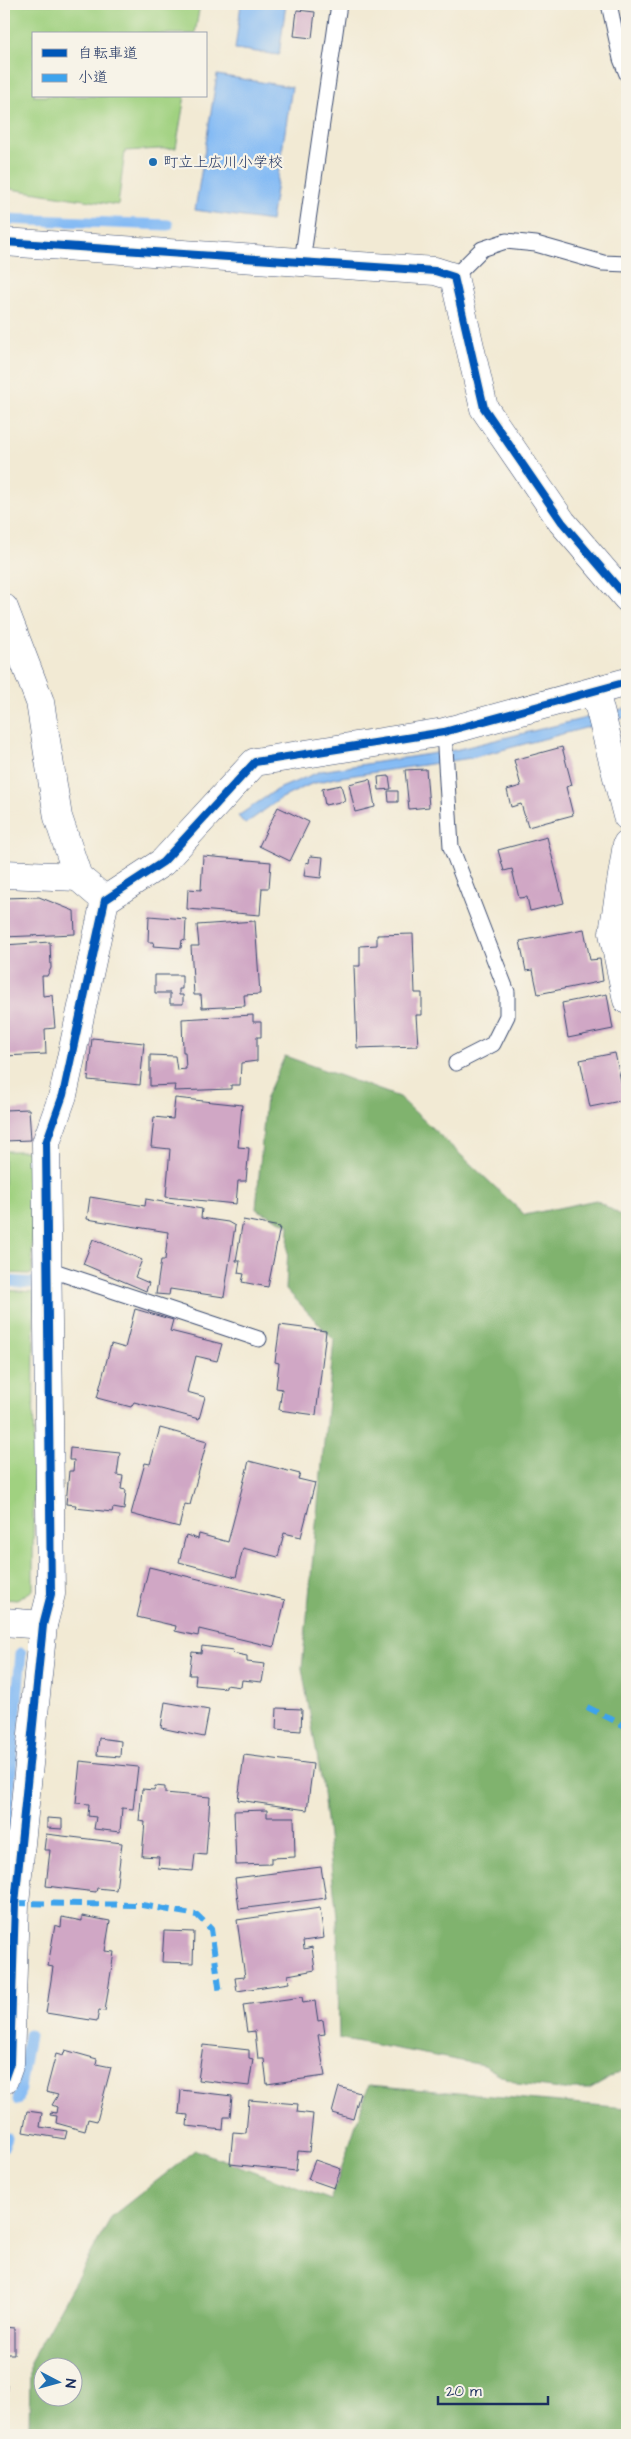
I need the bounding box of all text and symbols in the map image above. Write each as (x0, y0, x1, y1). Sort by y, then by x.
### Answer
legend (32, 32, 208, 98)
text: 自転車道 (78, 43, 138, 64)
text: 小道 (78, 67, 108, 88)
place label: 町立上広川小学校 (163, 152, 283, 173)
marker: 町立上広川小学校 (147, 156, 159, 168)
north arrow (32, 2356, 82, 2406)
scale bar (438, 2374, 548, 2406)
text: N (60, 2378, 80, 2389)
text: 20 m (446, 2381, 482, 2402)

